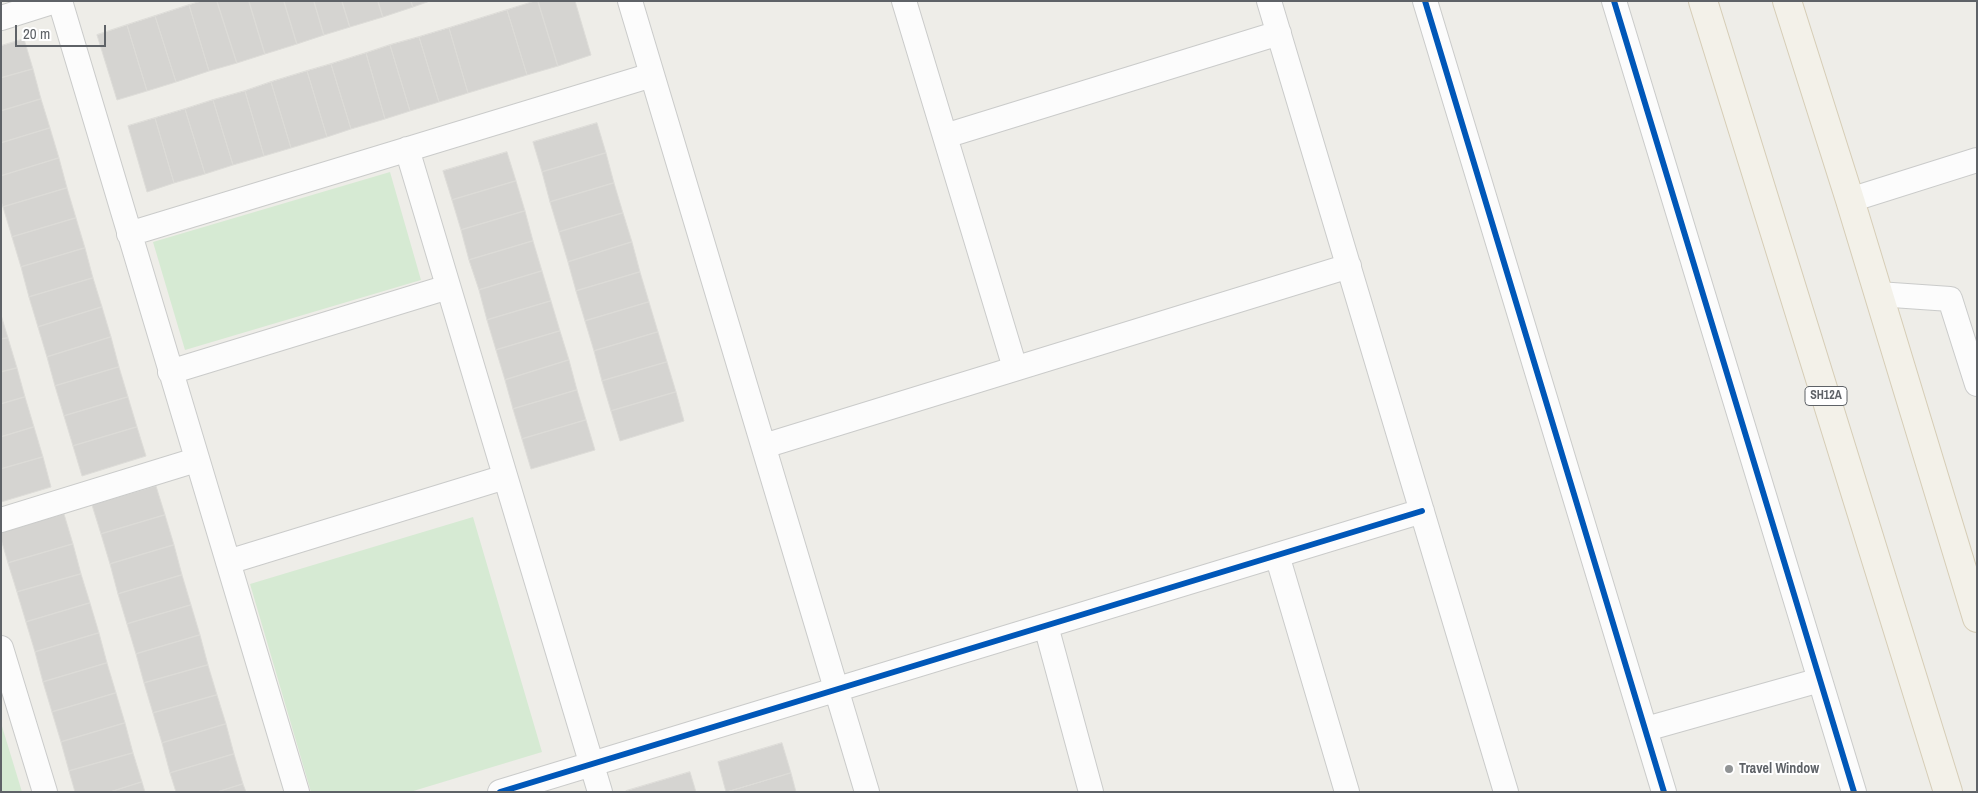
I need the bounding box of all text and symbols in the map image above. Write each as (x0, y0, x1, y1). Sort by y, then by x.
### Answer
scale bar (18, 15, 109, 47)
text: 20 m (23, 23, 50, 44)
road number: SH12A (1805, 386, 1847, 406)
place label: Travel Window (1739, 761, 1819, 777)
marker: Travel Window (1723, 763, 1735, 775)

